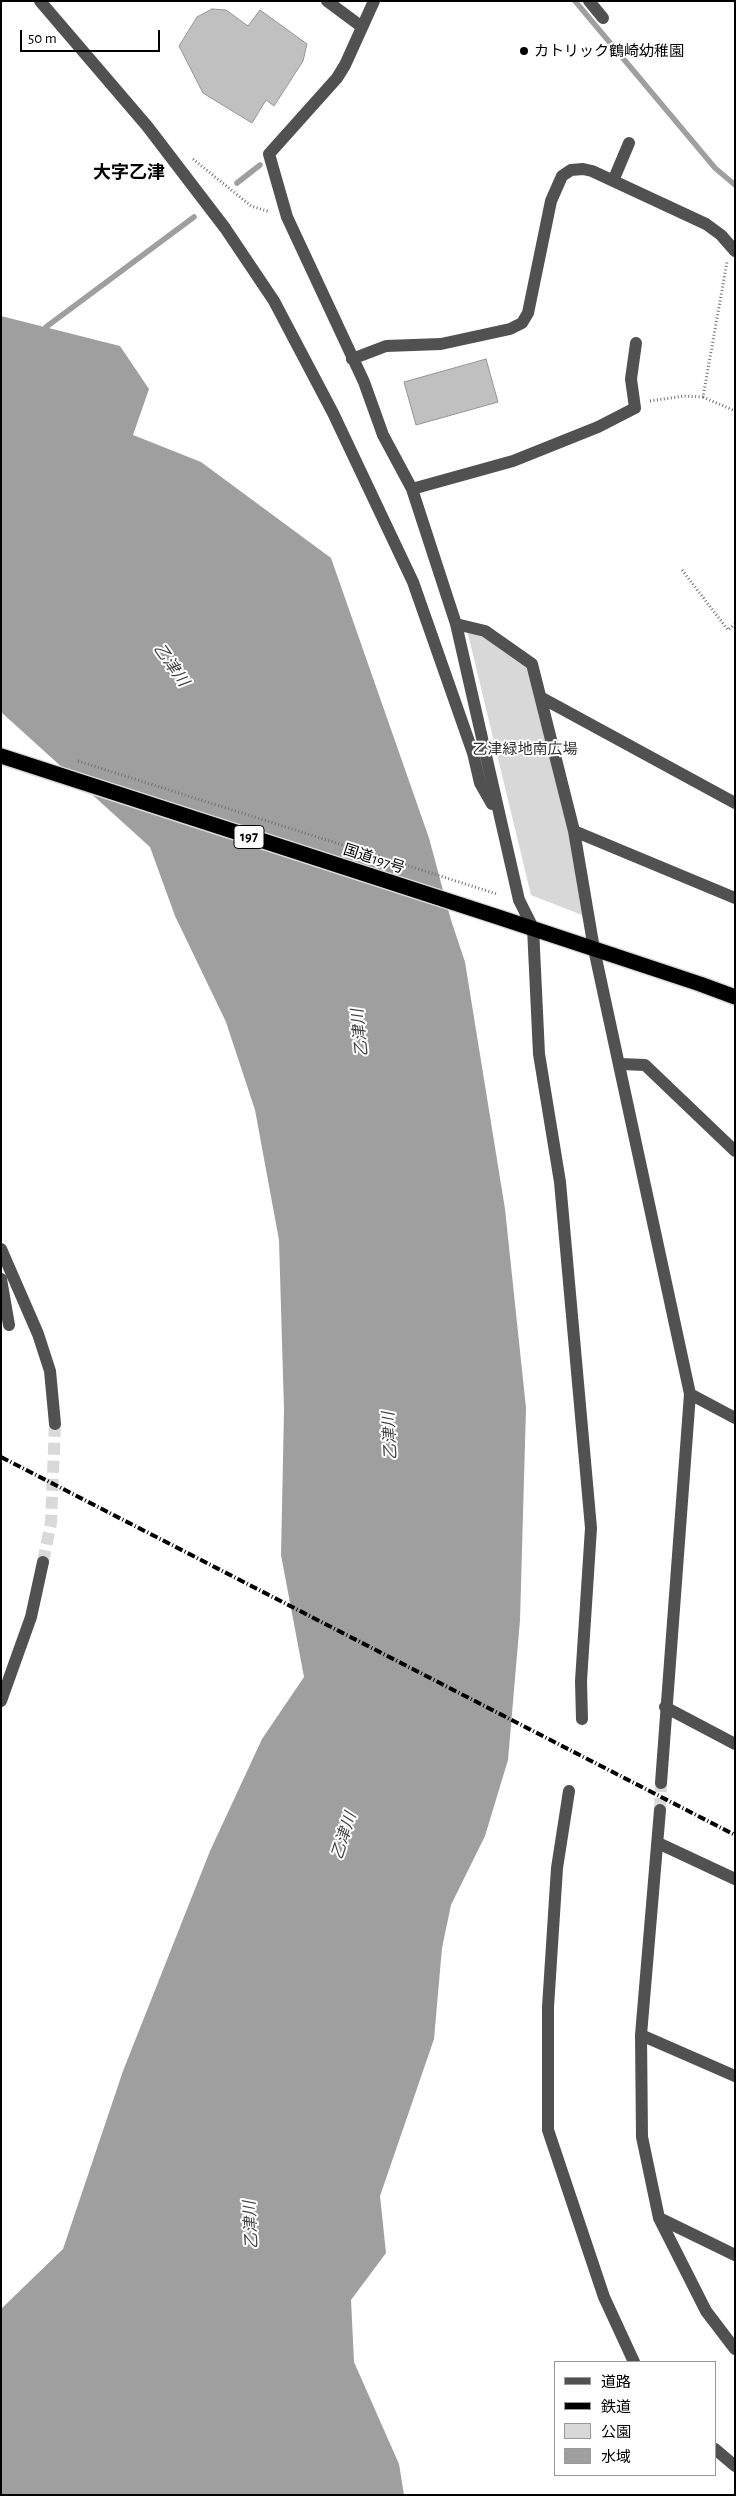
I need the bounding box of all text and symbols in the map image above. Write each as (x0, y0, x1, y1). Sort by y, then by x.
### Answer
scale bar (22, 20, 162, 52)
text: 50 m (28, 31, 57, 46)
place label: カトリック鶴崎幼稚園 (534, 42, 684, 60)
marker: カトリック鶴崎幼稚園 (518, 45, 530, 57)
district label: 大字乙津 (93, 162, 165, 184)
water label: 乙津川 (149, 640, 193, 690)
park label: 乙津緑地南広場 (473, 740, 577, 758)
road number: 197 (234, 826, 264, 849)
street label: 国道197号 (341, 841, 407, 877)
water label: 乙津川 (348, 1008, 372, 1058)
water label: 乙津川 (379, 1412, 401, 1460)
water label: 乙津川 (327, 1810, 361, 1862)
water label: 乙津川 (240, 2201, 262, 2249)
legend (554, 2361, 716, 2476)
text: 道路 (601, 2375, 631, 2390)
text: 鉄道 (601, 2400, 631, 2415)
text: 公園 (601, 2425, 631, 2440)
text: 水域 (601, 2450, 631, 2465)

